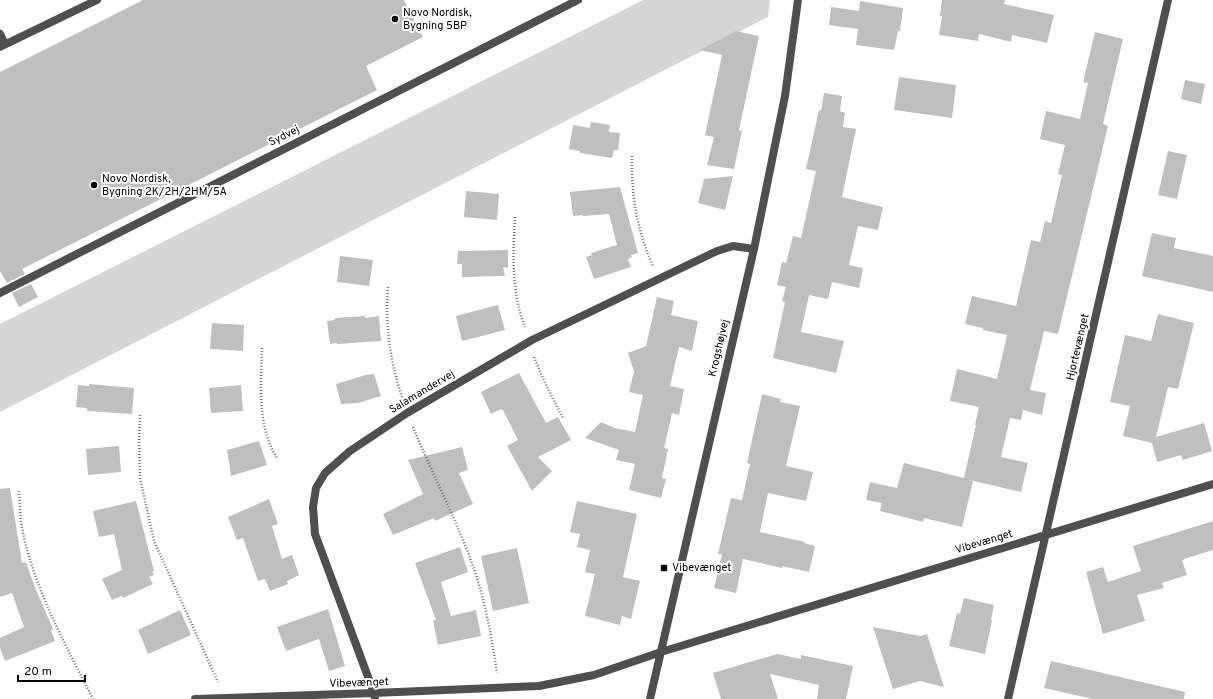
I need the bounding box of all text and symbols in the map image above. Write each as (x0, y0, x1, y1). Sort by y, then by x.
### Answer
place label: Novo Nordisk, Bygning 5BP (403, 6, 472, 33)
marker: Novo Nordisk, Bygning 5BP (390, 14, 400, 24)
street label: Sydvej (266, 122, 302, 150)
place label: Novo Nordisk, Bygning 2K/2H/2HM/5A (102, 172, 227, 199)
marker: Novo Nordisk, Bygning 2K/2H/2HM/5A (89, 180, 99, 190)
street label: Hjortevænget (1064, 312, 1092, 382)
street label: Krogshøjvej (706, 318, 732, 378)
street label: Salamandervej (387, 367, 457, 417)
street label: Vibevænget (954, 527, 1014, 557)
place label: Vibevænget (672, 561, 731, 575)
marker: Vibevænget (659, 563, 669, 573)
scale bar (18, 657, 85, 683)
text: 20 m (24, 664, 52, 680)
street label: Vibevænget (329, 675, 389, 691)

